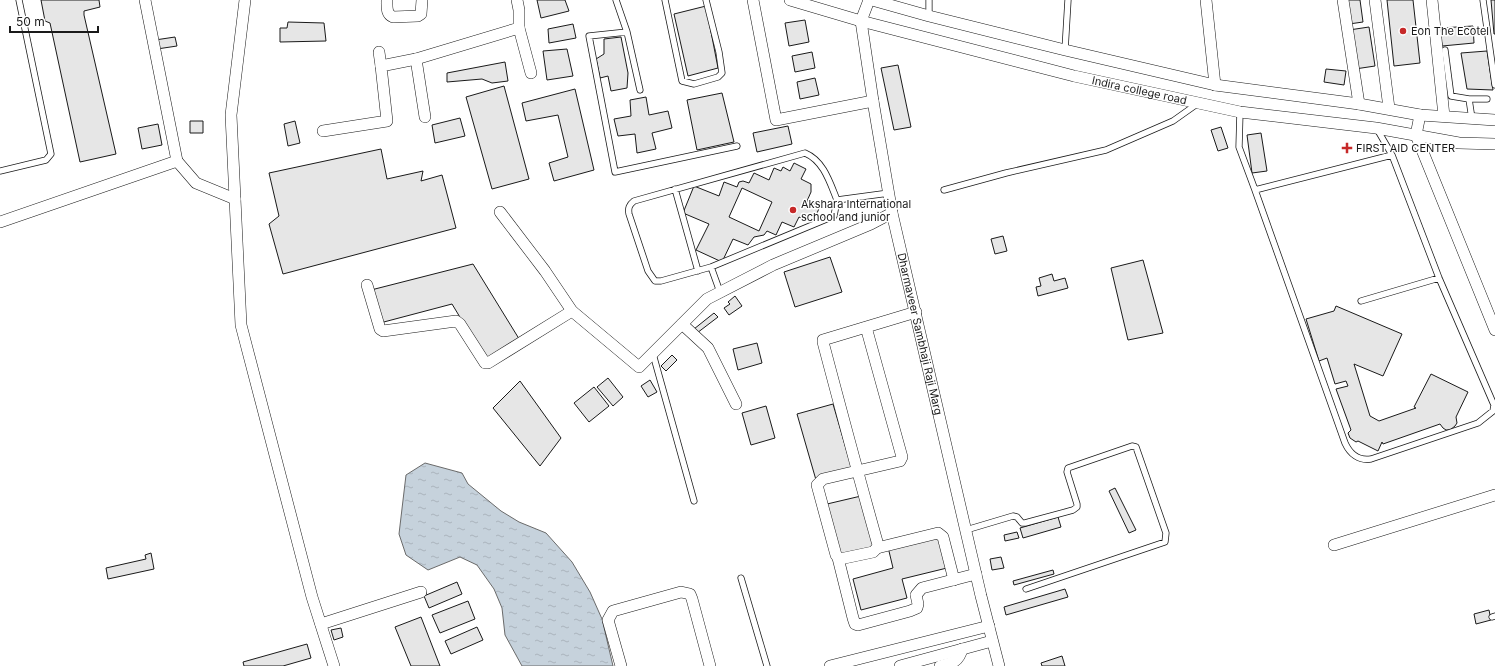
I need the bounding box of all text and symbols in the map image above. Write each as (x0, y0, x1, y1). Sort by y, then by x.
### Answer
scale bar (10, 8, 98, 34)
text: 50 m (16, 14, 45, 29)
place label: Eon The Ecotel (1411, 24, 1489, 38)
marker: Eon The Ecotel (1398, 26, 1408, 36)
street label: Indira college road (1091, 73, 1188, 107)
place label: FIRST AID CENTER (1356, 141, 1455, 155)
marker: FIRST AID CENTER (1341, 142, 1353, 154)
place label: Akshara International school and junior (801, 197, 911, 224)
marker: Akshara International school and junior (788, 205, 798, 215)
street label: Dharmaveer Sambhaji Raji Marg (894, 251, 946, 416)

